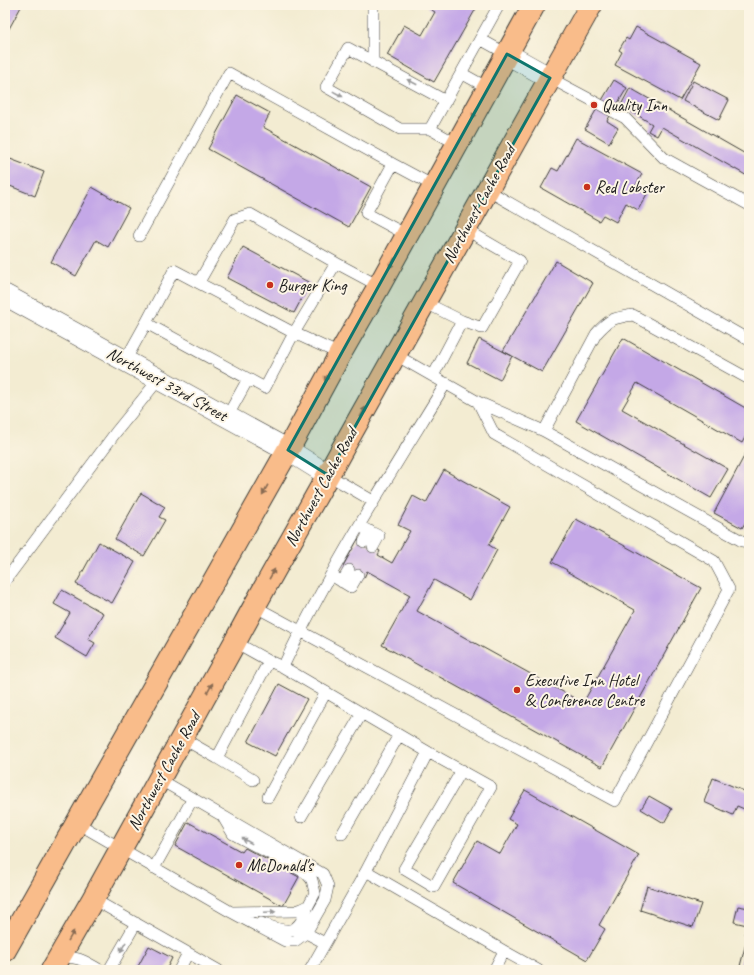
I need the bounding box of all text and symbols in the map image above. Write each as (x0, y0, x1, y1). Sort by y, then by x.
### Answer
one-way arrow (406, 79, 417, 86)
one-way arrow (332, 90, 344, 97)
place label: Quality Inn (602, 95, 668, 116)
marker: Quality Inn (589, 100, 599, 110)
one-way arrow (471, 107, 478, 118)
street label: Northwest Cache Road (438, 139, 521, 267)
place label: Red Lobster (595, 177, 666, 198)
marker: Red Lobster (582, 182, 592, 192)
one-way arrow (388, 257, 395, 269)
place label: Burger King (278, 275, 348, 296)
marker: Burger King (265, 280, 275, 290)
street label: Northwest 33rd Street (103, 342, 233, 427)
one-way arrow (324, 370, 331, 382)
one-way arrow (360, 406, 366, 418)
street label: Northwest Cache Road (280, 422, 363, 550)
one-way arrow (262, 484, 269, 496)
one-way arrow (269, 568, 275, 580)
place label: Executive Inn Hotel & Conference Centre (525, 670, 646, 711)
one-way arrow (206, 682, 213, 694)
marker: Executive Inn Hotel & Conference Centre (512, 685, 522, 695)
street label: Northwest Cache Road (123, 706, 206, 834)
one-way arrow (241, 838, 253, 844)
place label: McDonald's (247, 855, 315, 876)
marker: McDonald's (234, 860, 244, 870)
one-way arrow (263, 909, 276, 915)
one-way arrow (68, 930, 75, 942)
one-way arrow (119, 941, 126, 953)

